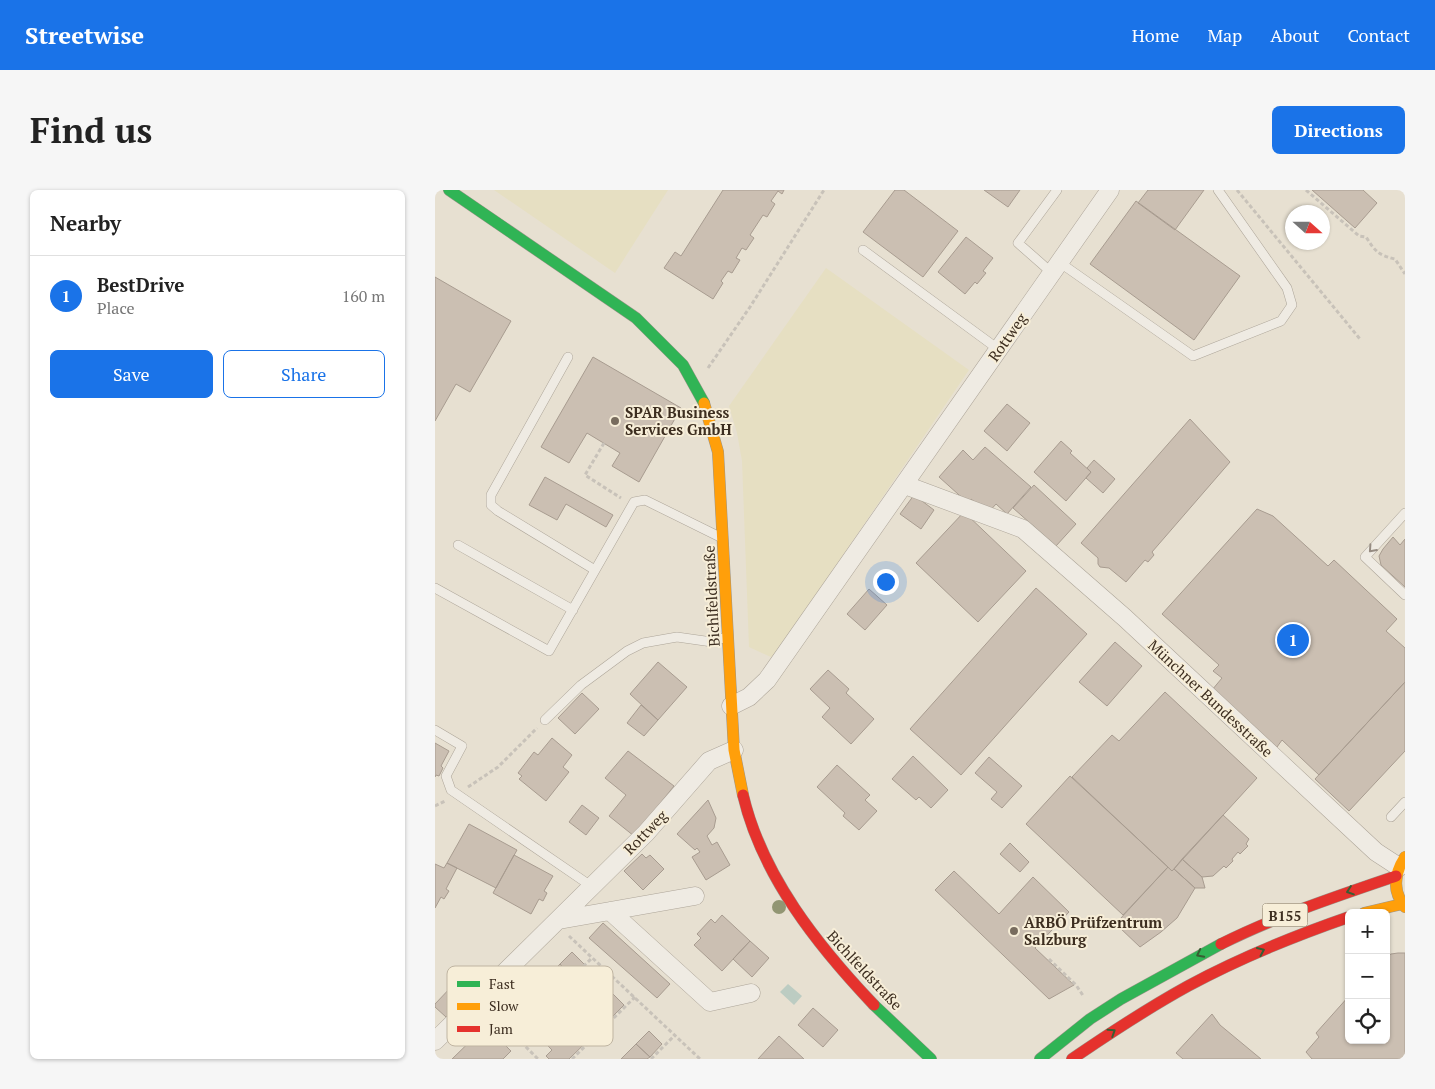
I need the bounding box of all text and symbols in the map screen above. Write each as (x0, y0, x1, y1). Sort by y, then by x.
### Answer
text: Streetwise (25, 19, 144, 51)
text: Home (1132, 23, 1179, 47)
text: Map (1207, 23, 1242, 47)
text: About (1270, 23, 1319, 47)
text: Contact (1347, 23, 1410, 47)
button: Directions (1272, 106, 1405, 154)
text: Find us (30, 107, 152, 153)
north arrow (1285, 205, 1330, 250)
text: Nearby (50, 209, 121, 237)
text: BestDrive (97, 272, 184, 297)
text: 1 (61, 285, 71, 307)
text: 160 m (342, 285, 385, 307)
text: Place (97, 297, 135, 319)
street label: Rottweg (983, 308, 1032, 365)
button: Save (50, 350, 213, 398)
button: Share (223, 350, 385, 398)
place label: SPAR Business Services GmbH (625, 402, 732, 439)
marker: SPAR Business Services GmbH (609, 415, 621, 427)
one-way arrow (1369, 544, 1378, 553)
street label: Bichlfeldstraße (698, 545, 724, 647)
your location (873, 569, 899, 595)
pin: 1 (1277, 621, 1309, 659)
street label: Münchner Bundesstraße (1144, 635, 1278, 761)
street label: Rottweg (619, 805, 672, 859)
one-way arrow (1346, 885, 1354, 895)
road number: B155 (1263, 904, 1307, 926)
map controls (1345, 909, 1390, 1044)
button: + (1345, 909, 1390, 954)
place label: ARBÖ Prüfzentrum Salzburg (1024, 912, 1162, 949)
marker: ARBÖ Prüfzentrum Salzburg (1008, 925, 1020, 937)
street label: Bichlfeldstraße (823, 926, 907, 1014)
one-way arrow (1256, 947, 1265, 958)
one-way arrow (1197, 948, 1206, 958)
button: − (1345, 954, 1390, 999)
legend (447, 966, 613, 1046)
text: Fast (489, 974, 516, 993)
text: Slow (489, 996, 519, 1015)
button: locate (1345, 999, 1390, 1044)
text: Jam (489, 1019, 513, 1038)
one-way arrow (1107, 1029, 1116, 1038)

